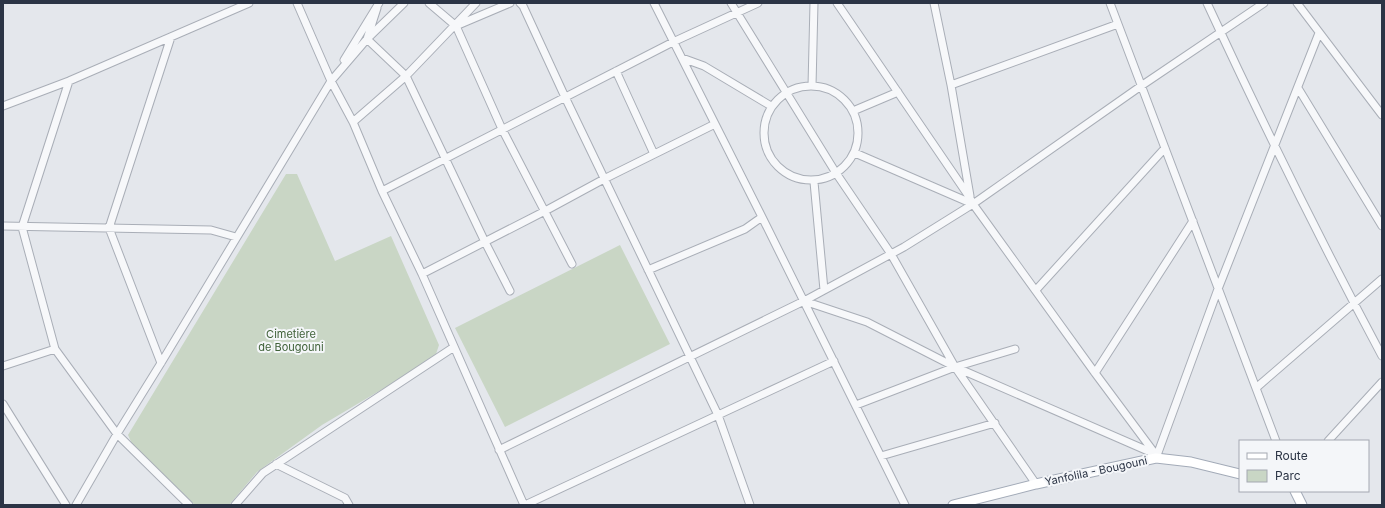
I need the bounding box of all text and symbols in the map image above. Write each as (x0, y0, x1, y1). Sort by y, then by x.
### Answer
park label: Cimetière de Bougouni (258, 327, 324, 354)
legend (1239, 440, 1369, 492)
text: Route (1275, 448, 1308, 463)
street label: Yanfolila - Bougouni (1043, 453, 1149, 489)
text: Parc (1275, 468, 1301, 483)

